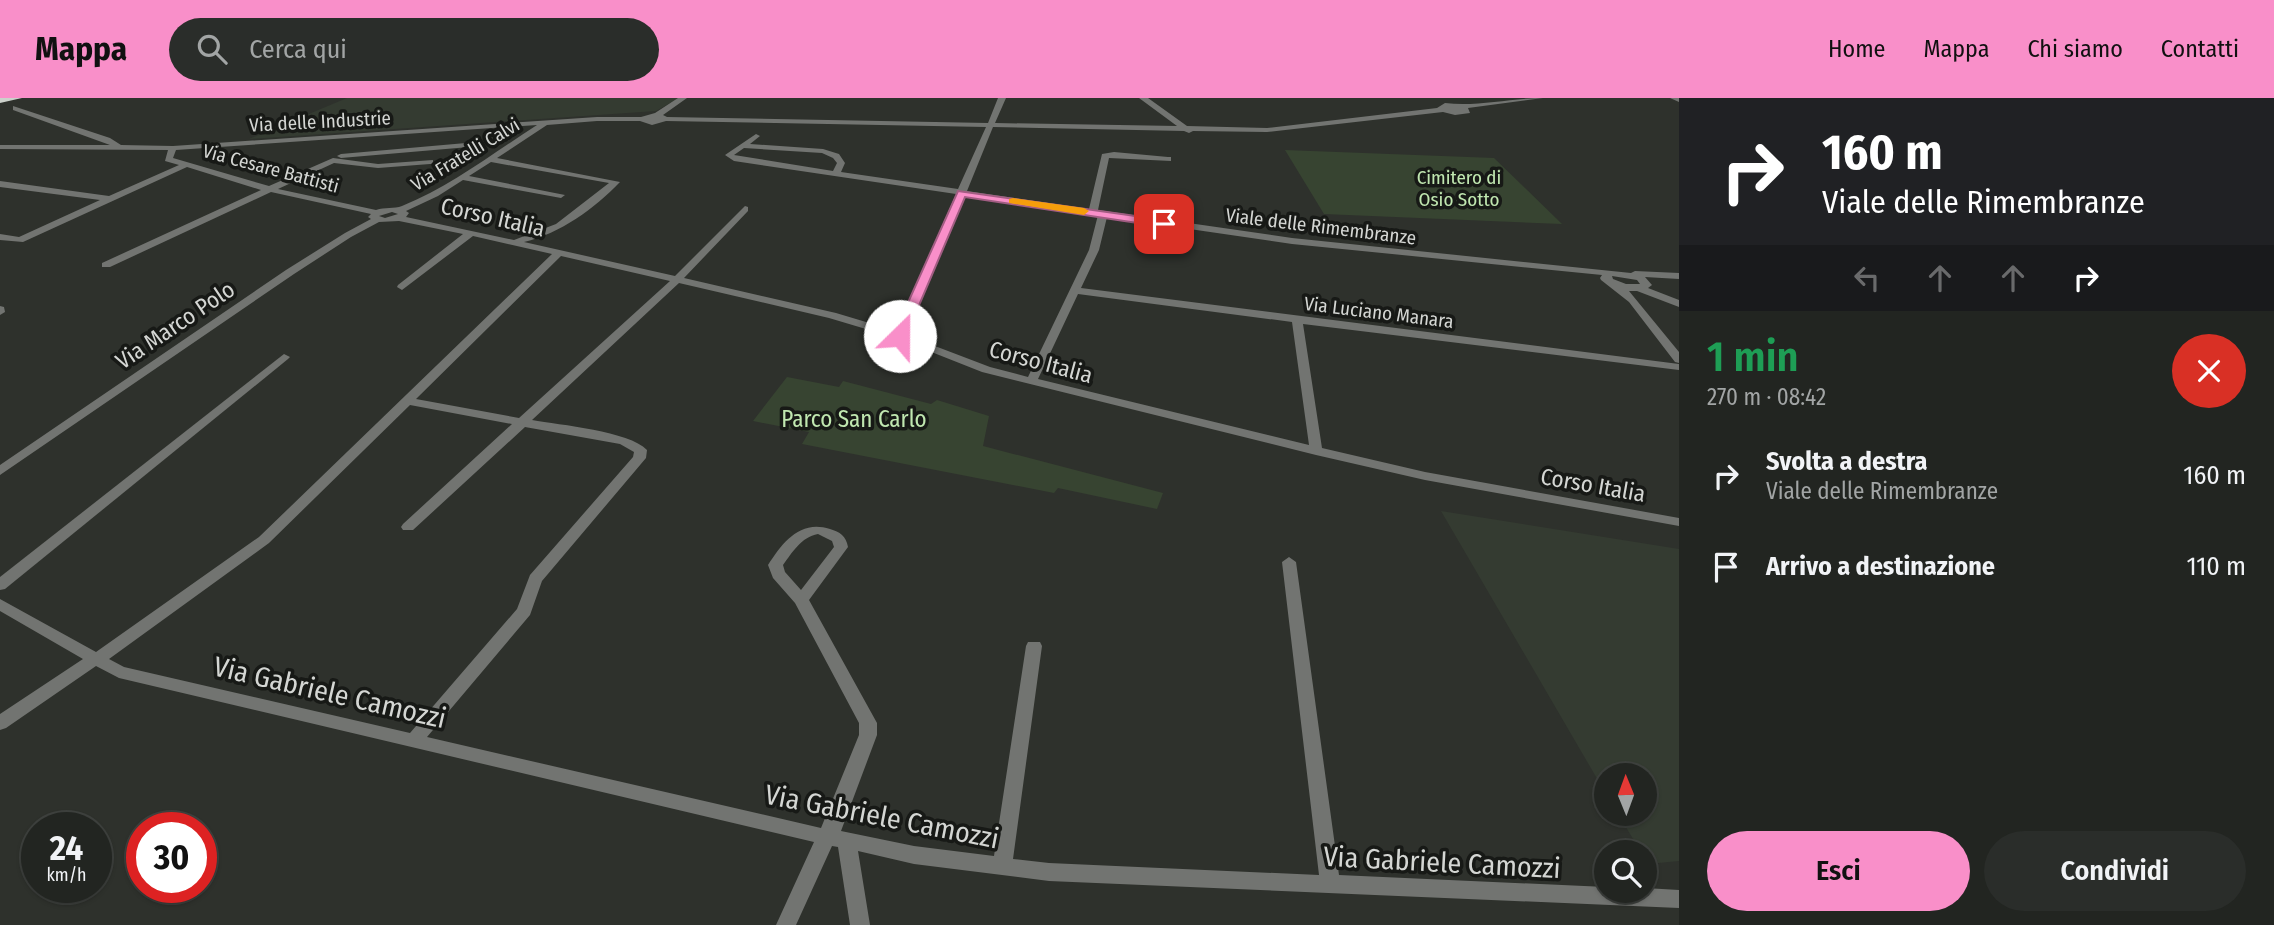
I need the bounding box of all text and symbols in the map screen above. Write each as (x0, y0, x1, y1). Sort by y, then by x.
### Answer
search box (169, 18, 659, 81)
text: Mappa (35, 29, 127, 69)
icon: search (193, 30, 231, 68)
text: Cerca qui (249, 34, 347, 65)
text: Home (1828, 35, 1885, 63)
text: Mappa (1923, 35, 1989, 63)
text: Chi siamo (2027, 35, 2123, 63)
text: Contatti (2161, 35, 2239, 63)
street label: Via delle Industrie (249, 106, 391, 137)
street label: Via Fratelli Calvi (407, 113, 524, 196)
text: 160 m (1822, 123, 1943, 182)
icon: right (1707, 126, 1798, 217)
street label: Via Cesare Battisti (200, 139, 342, 198)
park label: Cimitero di Osio Sotto (1417, 166, 1501, 211)
text: Viale delle Rimembranze (1822, 183, 2145, 221)
street label: Corso Italia (438, 191, 548, 243)
pin (1134, 194, 1194, 254)
street label: Viale delle Rimembranze (1224, 203, 1417, 250)
icon: arrive (1145, 205, 1183, 243)
icon: left (1848, 259, 1886, 297)
icon: ahead (1921, 259, 1959, 297)
icon: ahead (1994, 259, 2032, 297)
icon: right (2067, 259, 2105, 297)
street label: Via Marco Polo (110, 275, 240, 375)
street label: Via Luciano Manara (1303, 292, 1455, 333)
position arrow (863, 299, 937, 373)
text: 1 min (1707, 332, 1798, 382)
button: close (2172, 334, 2246, 408)
street label: Corso Italia (986, 335, 1096, 389)
text: 270 m · 08:42 (1707, 383, 1826, 411)
park label: Parco San Carlo (781, 405, 927, 433)
text: Svolta a destra (1766, 446, 1927, 477)
icon: right (1707, 457, 1745, 495)
text: 160 m (2183, 460, 2246, 491)
street label: Corso Italia (1538, 462, 1648, 508)
text: Viale delle Rimembranze (1766, 477, 1998, 505)
icon: arrive (1707, 548, 1745, 586)
text: Arrivo a destinazione (1766, 551, 1995, 582)
text: 110 m (2186, 551, 2246, 582)
street label: Via Gabriele Camozzi (210, 650, 449, 735)
north arrow (1594, 763, 1657, 826)
map controls (1594, 763, 1657, 903)
street label: Via Gabriele Camozzi (762, 778, 1002, 855)
speed limit sign: 30 (126, 812, 217, 903)
text: 24 (50, 827, 83, 869)
button: Esci (1707, 831, 1970, 911)
button: Condividi (1984, 831, 2246, 911)
street label: Via Gabriele Camozzi (1323, 840, 1561, 885)
button: search (1594, 840, 1657, 903)
text: km/h (46, 864, 87, 886)

